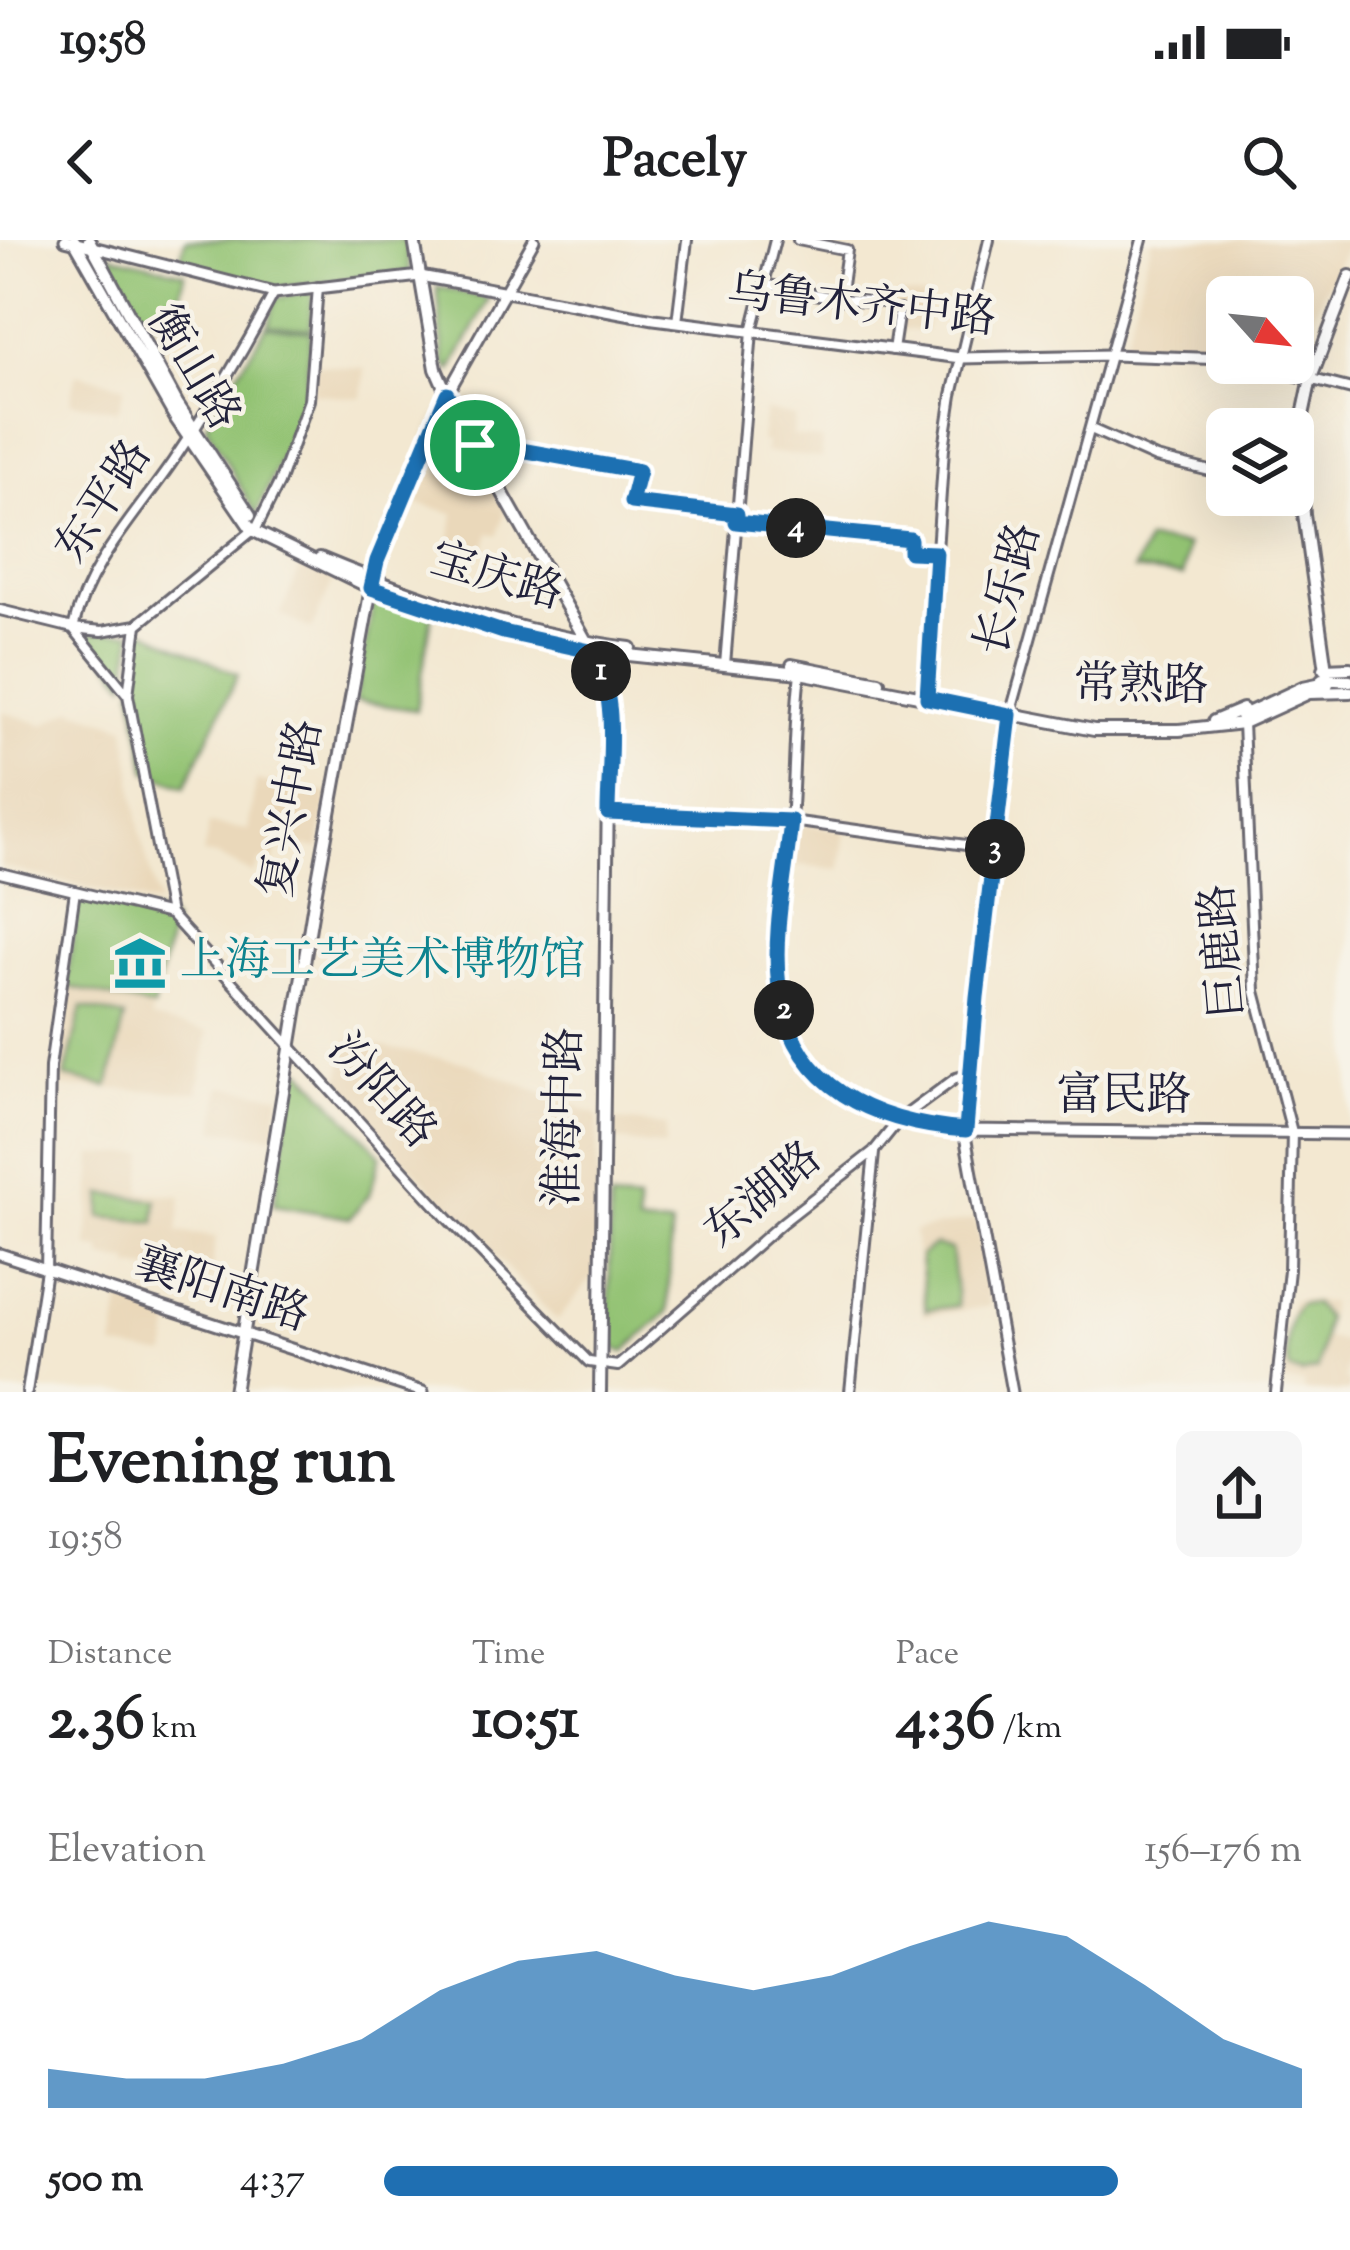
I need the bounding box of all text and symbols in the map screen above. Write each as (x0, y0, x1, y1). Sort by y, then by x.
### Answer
text: 19:58 (60, 10, 146, 75)
text: Pacely (603, 123, 747, 201)
icon: back (48, 129, 114, 195)
icon: search (1236, 129, 1302, 195)
street label: 乌鲁木齐中路 (723, 262, 999, 354)
north arrow (1206, 276, 1314, 384)
map controls (1206, 276, 1314, 516)
street label: 衡山路 (128, 294, 254, 444)
pin (424, 394, 526, 496)
button: layers (1206, 408, 1314, 516)
icon: arrive (442, 412, 508, 478)
street label: 东平路 (42, 429, 170, 577)
pin: 4 (766, 498, 826, 558)
text: 4 (788, 504, 804, 552)
street label: 长乐路 (962, 516, 1060, 664)
street label: 宝庆路 (422, 529, 570, 629)
pin: 1 (571, 641, 631, 701)
text: 1 (595, 647, 607, 695)
street label: 常熟路 (1073, 654, 1209, 722)
street label: 复兴中路 (246, 715, 342, 903)
pin: 3 (965, 819, 1025, 879)
text: 3 (988, 825, 1002, 873)
street label: 巨鹿路 (1188, 881, 1264, 1021)
place label: 上海工艺美术博物馆 (180, 931, 585, 996)
museum icon: 上海工艺美术博物馆 (111, 934, 169, 992)
pin: 2 (754, 980, 814, 1040)
text: 2 (776, 986, 792, 1034)
street label: 汾阳路 (311, 1021, 449, 1165)
street label: 淮海中路 (533, 1026, 601, 1208)
street label: 富民路 (1056, 1066, 1192, 1131)
street label: 东湖路 (692, 1129, 838, 1265)
street label: 襄阳南路 (125, 1233, 317, 1351)
text: Evening run (48, 1418, 395, 1513)
button: share (1176, 1431, 1302, 1557)
text: 19:58 (48, 1511, 123, 1567)
text: Distance (48, 1631, 172, 1679)
text: Time (472, 1631, 545, 1679)
text: Pace (896, 1631, 959, 1679)
text: 2.36 (48, 1679, 145, 1766)
text: 10:51 (472, 1679, 579, 1766)
text: 4:36 (896, 1679, 995, 1766)
text: km (145, 1705, 197, 1753)
text: /km (995, 1705, 1062, 1753)
text: Elevation (48, 1824, 206, 1880)
text: 156–176 m (1144, 1824, 1302, 1880)
text: 500 m (48, 2153, 143, 2209)
text: 4:37 (240, 2153, 305, 2209)

